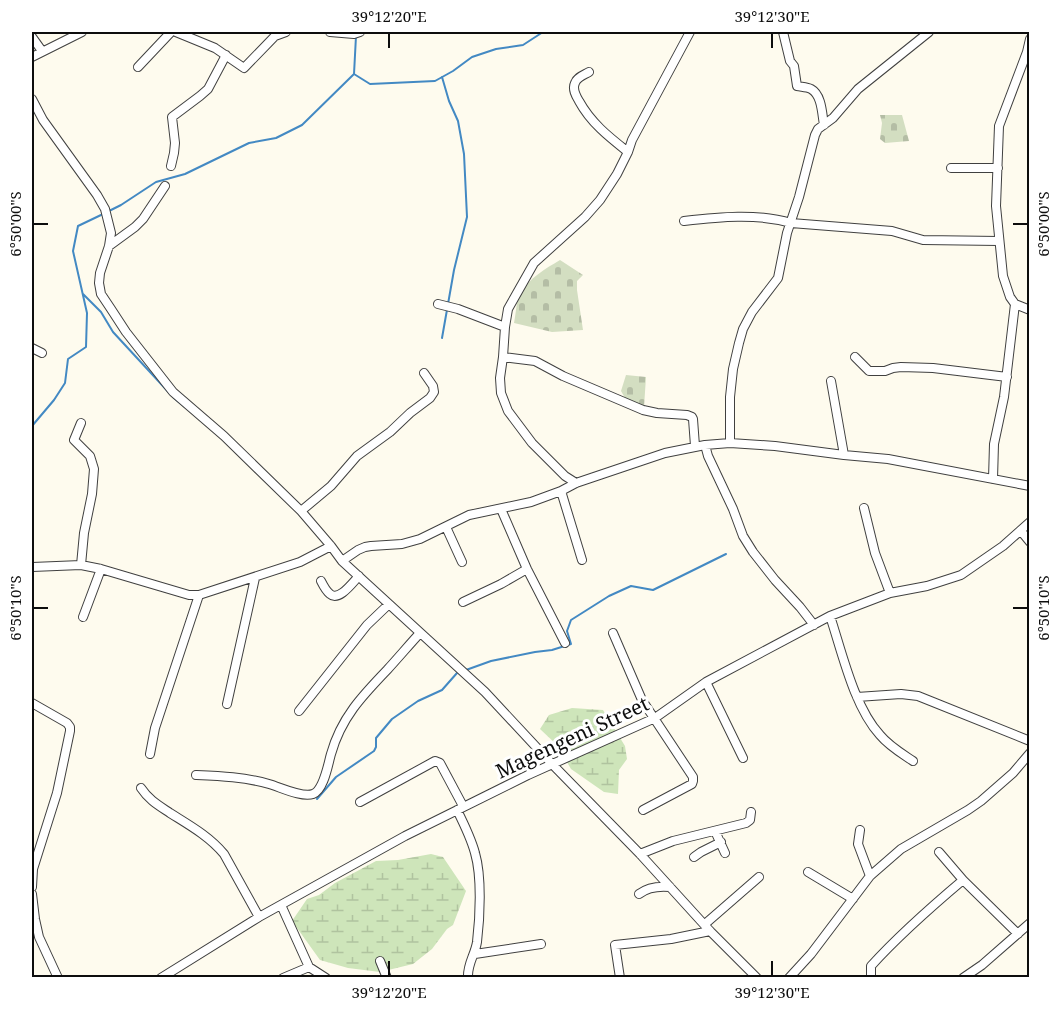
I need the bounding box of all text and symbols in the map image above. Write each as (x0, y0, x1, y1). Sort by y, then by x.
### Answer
text: 39°12'20"E (351, 6, 427, 26)
text: 39°12'30"E (734, 6, 810, 26)
text: 6°50'00"S (5, 191, 25, 257)
text: 6°50'00"S (1033, 191, 1053, 257)
text: 6°50'10"S (5, 575, 25, 641)
text: 6°50'10"S (1033, 575, 1053, 641)
street label: Magengeni Street (491, 690, 653, 784)
text: 39°12'20"E (351, 982, 427, 1002)
text: 39°12'30"E (734, 982, 810, 1002)

